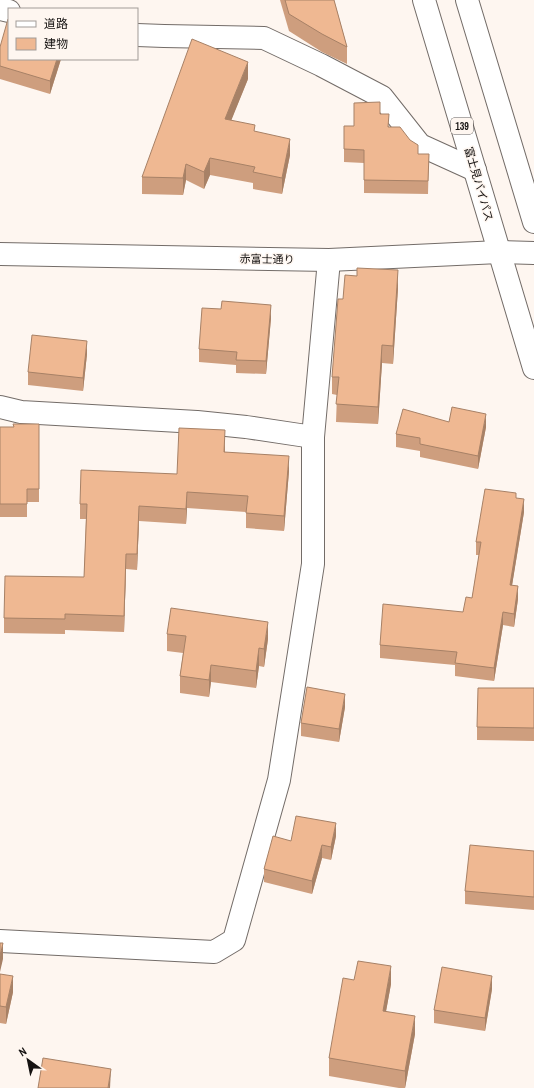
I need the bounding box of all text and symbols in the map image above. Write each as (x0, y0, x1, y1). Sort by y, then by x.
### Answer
legend (8, 8, 138, 60)
text: 道路 (44, 16, 68, 32)
text: 建物 (44, 36, 68, 52)
road number: 139 (451, 118, 473, 134)
street label: 富士見バイパス (462, 145, 496, 223)
street label: 赤富士通り (239, 252, 295, 266)
north arrow (8, 1040, 48, 1080)
text: N (16, 1044, 29, 1059)

